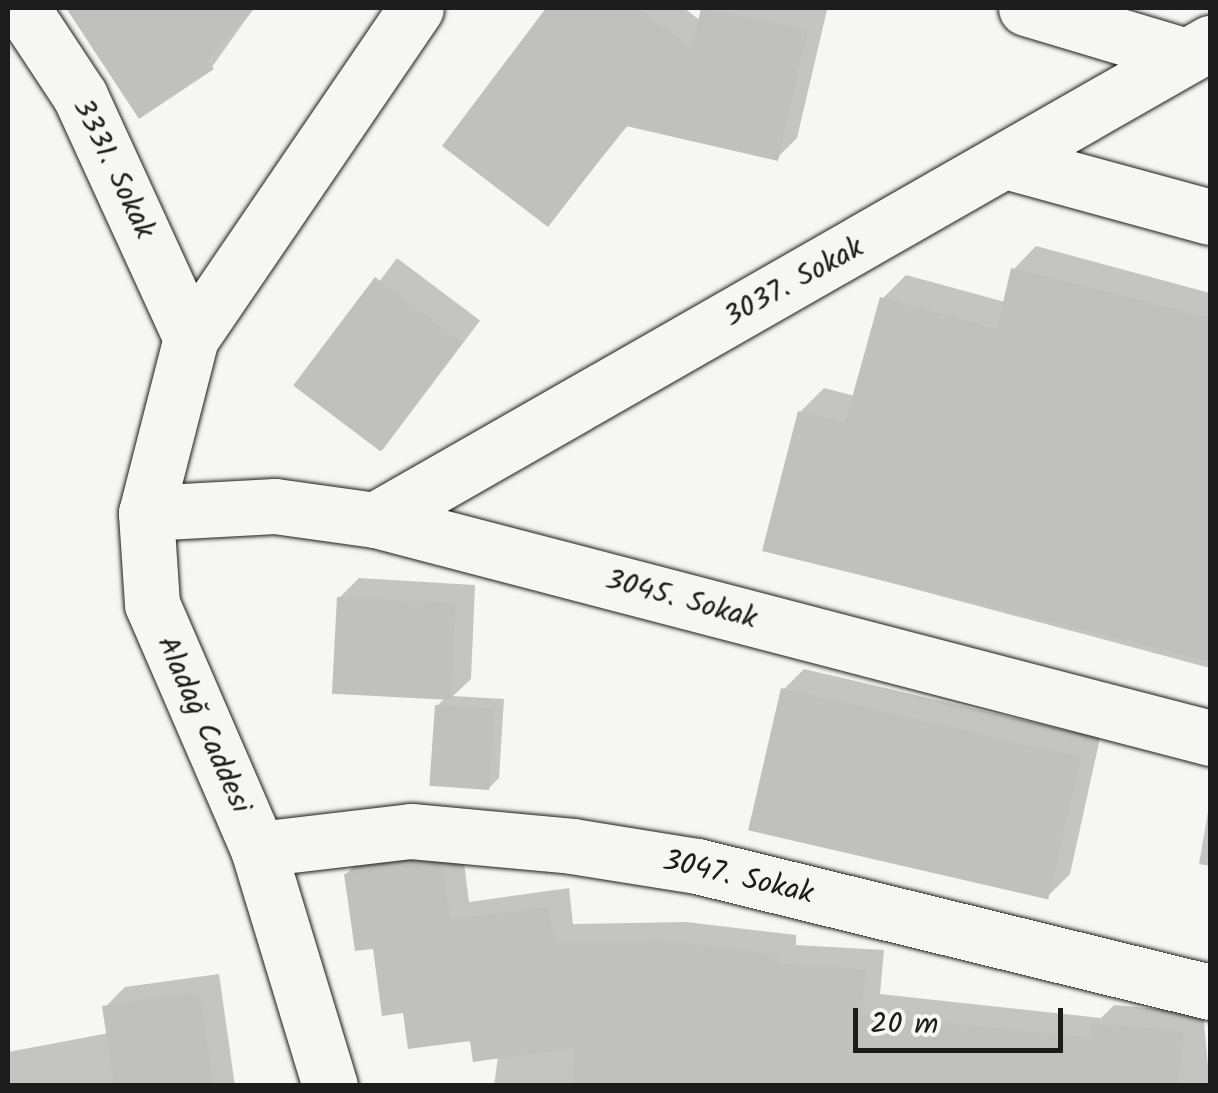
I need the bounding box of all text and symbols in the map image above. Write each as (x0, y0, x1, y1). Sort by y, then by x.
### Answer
street label: 3331. Sokak (64, 93, 162, 245)
street label: 3037. Sokak (718, 230, 870, 336)
street label: 3045. Sokak (601, 562, 761, 638)
street label: Aladağ Caddesi (148, 631, 258, 819)
street label: 3047. Sokak (659, 843, 817, 913)
scale bar (858, 988, 1068, 1050)
text: 20 m (870, 1001, 938, 1049)

